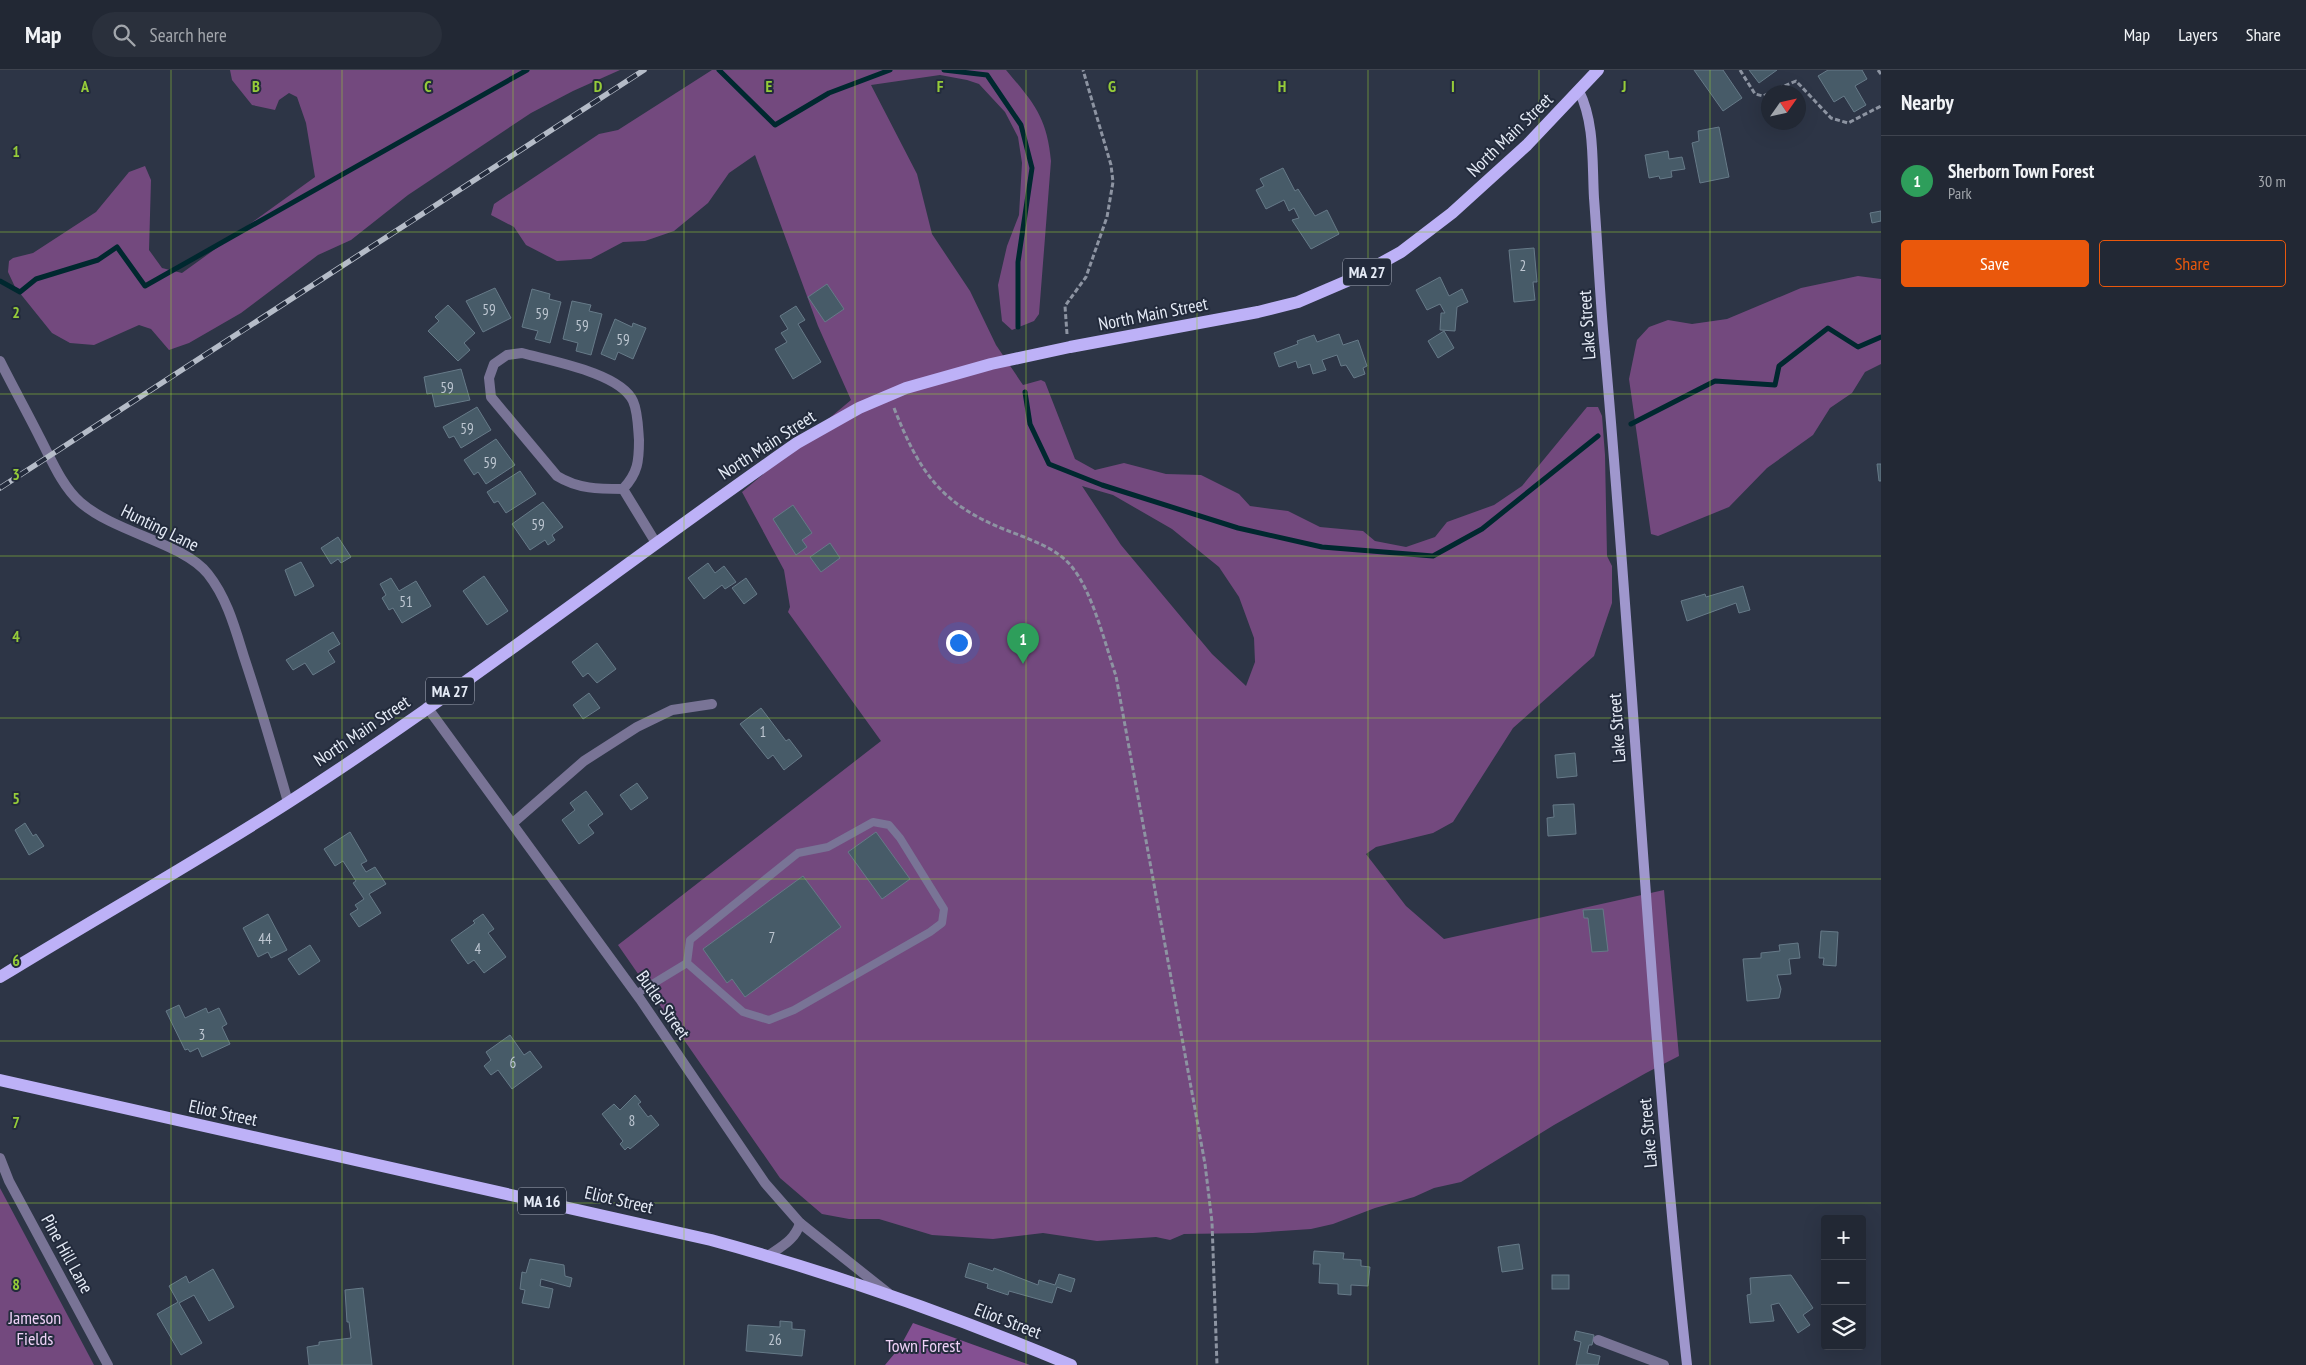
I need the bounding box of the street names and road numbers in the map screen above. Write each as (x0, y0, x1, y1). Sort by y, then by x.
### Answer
street label: North Main Street (1462, 88, 1558, 181)
road number: MA 27 (1343, 258, 1391, 286)
street label: Lake Street (1573, 289, 1600, 361)
street label: North Main Street (1096, 292, 1210, 335)
street label: North Main Street (714, 405, 820, 484)
street label: Hunting Lane (118, 499, 203, 556)
road number: MA 27 (426, 678, 474, 704)
street label: North Main Street (309, 690, 414, 771)
street label: Lake Street (1603, 692, 1630, 764)
street label: Butler Street (631, 966, 695, 1044)
street label: Eliot Street (187, 1094, 260, 1131)
street label: Lake Street (1633, 1097, 1662, 1169)
street label: Eliot Street (583, 1180, 656, 1219)
road number: MA 16 (518, 1188, 566, 1214)
street label: Pine Hill Lane (36, 1210, 99, 1297)
street label: Eliot Street (972, 1297, 1045, 1344)

